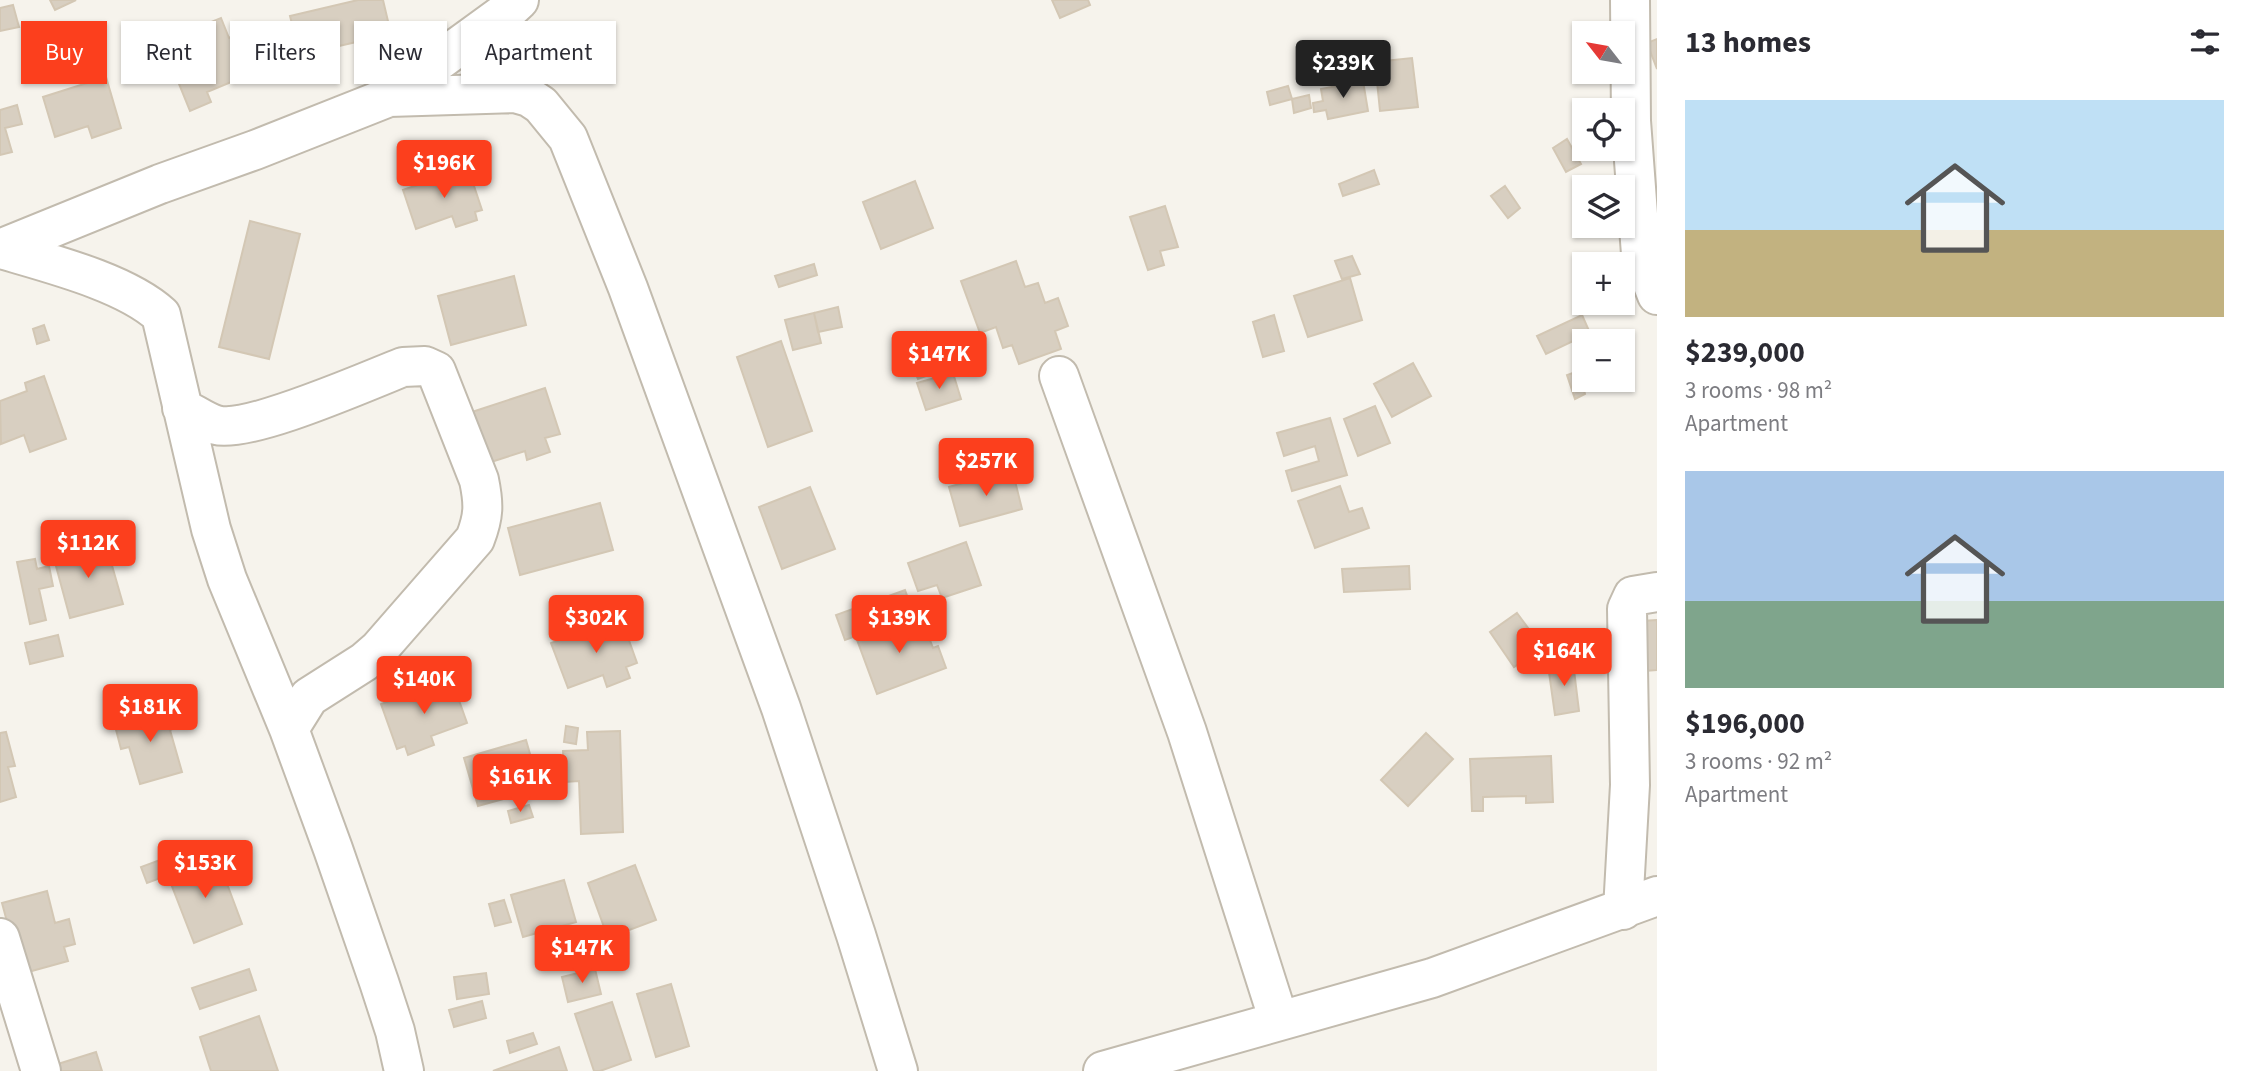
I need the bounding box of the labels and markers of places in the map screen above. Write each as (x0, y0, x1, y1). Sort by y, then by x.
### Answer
pin: $239K (1294, 41, 1392, 100)
pin: $196K (395, 140, 493, 200)
pin: $147K (890, 332, 988, 391)
pin: $257K (937, 438, 1035, 498)
pin: $112K (39, 520, 137, 580)
pin: $302K (547, 596, 645, 655)
pin: $139K (850, 596, 948, 655)
pin: $164K (1515, 628, 1613, 688)
pin: $140K (375, 656, 473, 716)
pin: $181K (101, 684, 199, 744)
pin: $161K (471, 754, 569, 814)
pin: $153K (156, 841, 254, 900)
pin: $147K (533, 926, 631, 985)

